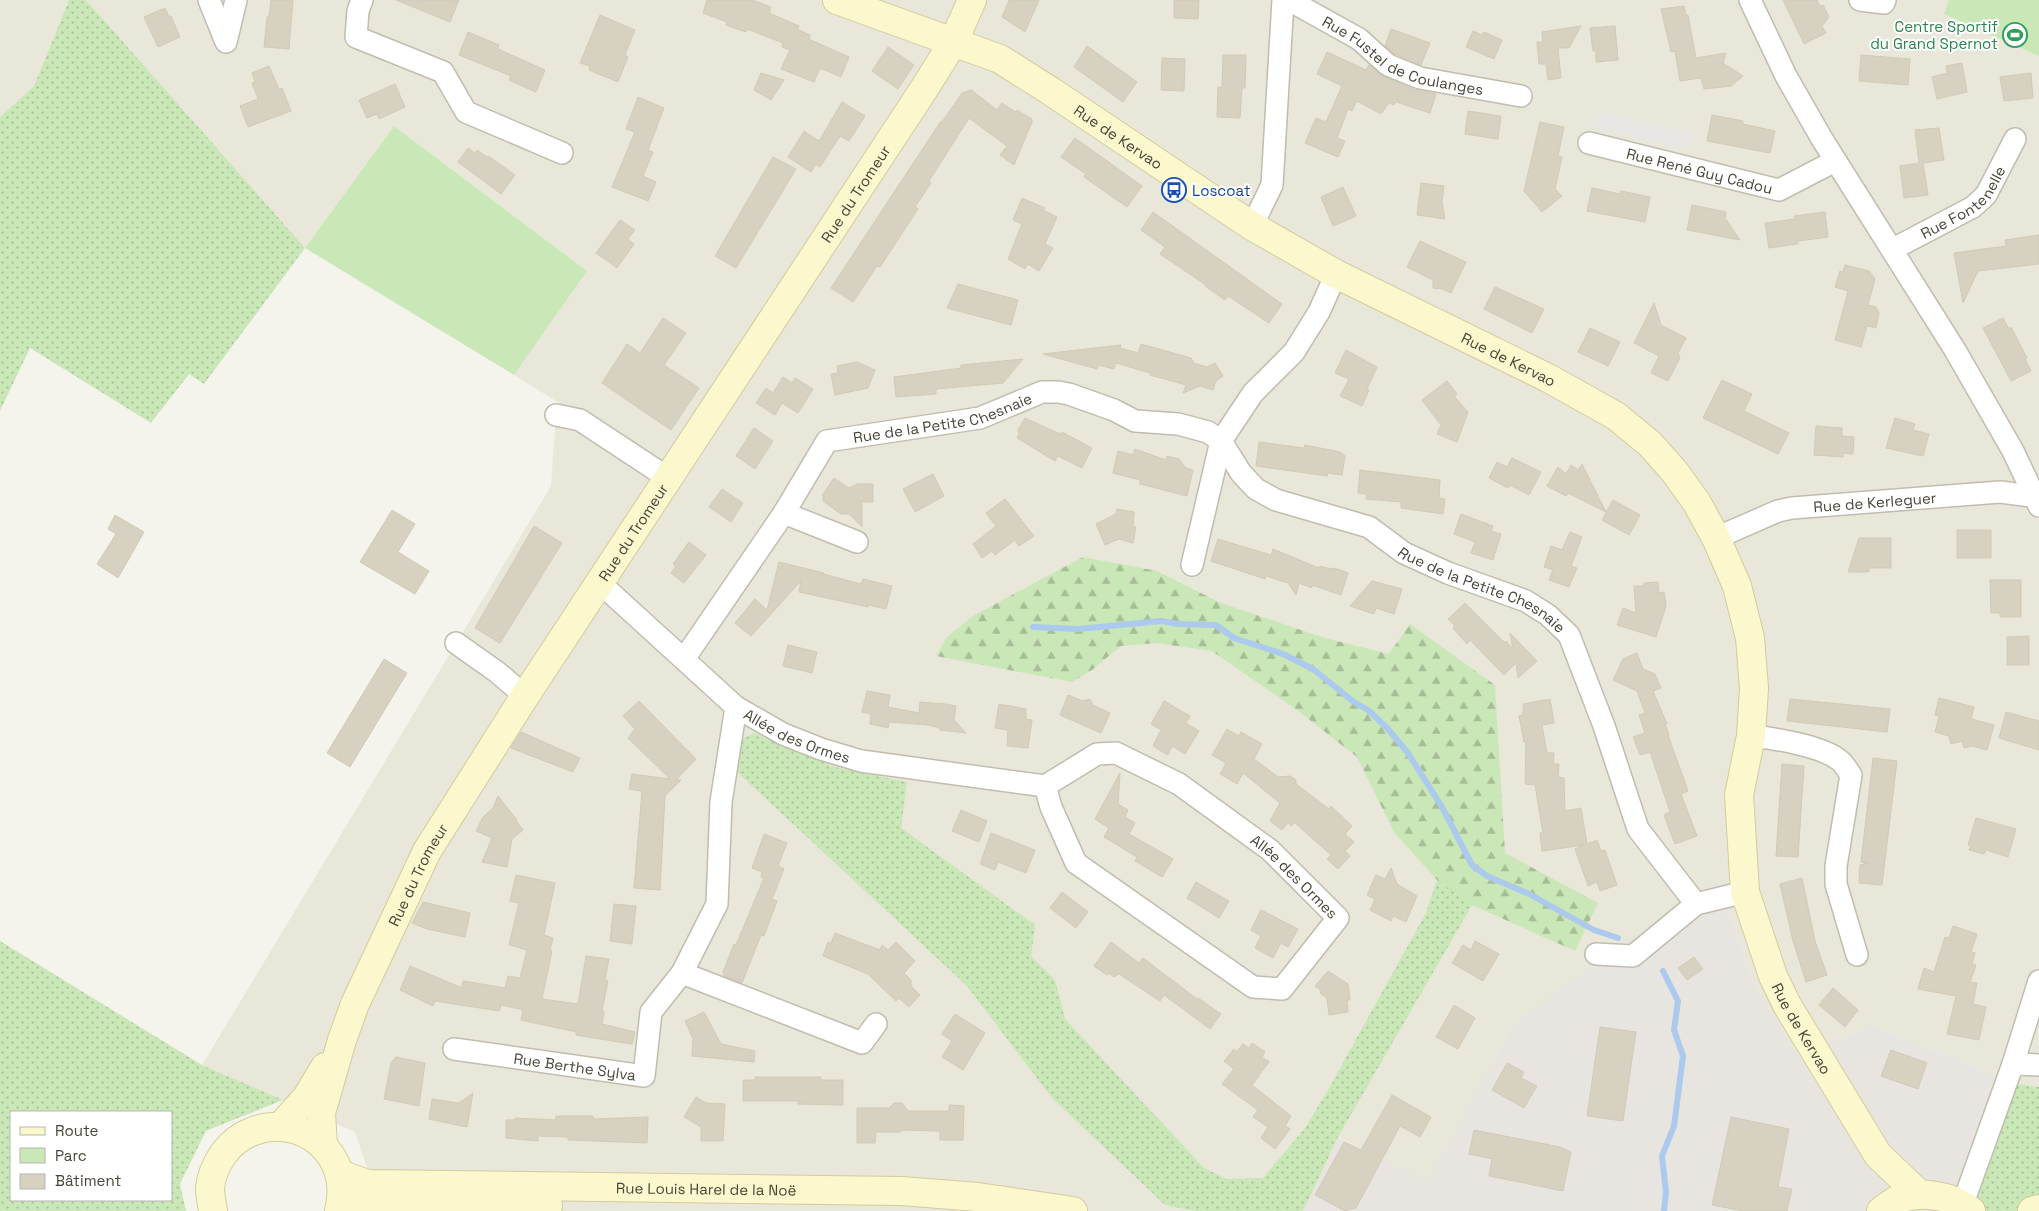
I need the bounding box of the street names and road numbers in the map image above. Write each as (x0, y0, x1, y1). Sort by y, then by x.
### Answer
street label: Rue Fustel de Coulanges (1319, 11, 1485, 99)
street label: Rue de Kervao (1071, 100, 1166, 173)
street label: Rue du Tromeur (816, 141, 894, 246)
street label: Rue René Guy Cadou (1625, 143, 1775, 198)
street label: Rue Fontenelle (1917, 162, 2009, 242)
street label: Rue de Kervao (1459, 328, 1559, 390)
street label: Rue de la Petite Chesnaie (852, 388, 1035, 446)
street label: Rue du Tromeur (594, 479, 672, 584)
street label: Rue de Kerleguer (1813, 487, 1937, 516)
street label: Rue de la Petite Chesnaie (1394, 542, 1570, 637)
street label: Allée des Ormes (741, 704, 853, 767)
street label: Rue du Tromeur (384, 819, 452, 929)
street label: Allée des Ormes (1247, 830, 1342, 922)
street label: Rue de Kervao (1768, 980, 1836, 1078)
street label: Rue Berthe Sylva (512, 1048, 638, 1084)
street label: Rue Louis Harel de la Noë (616, 1178, 797, 1199)

